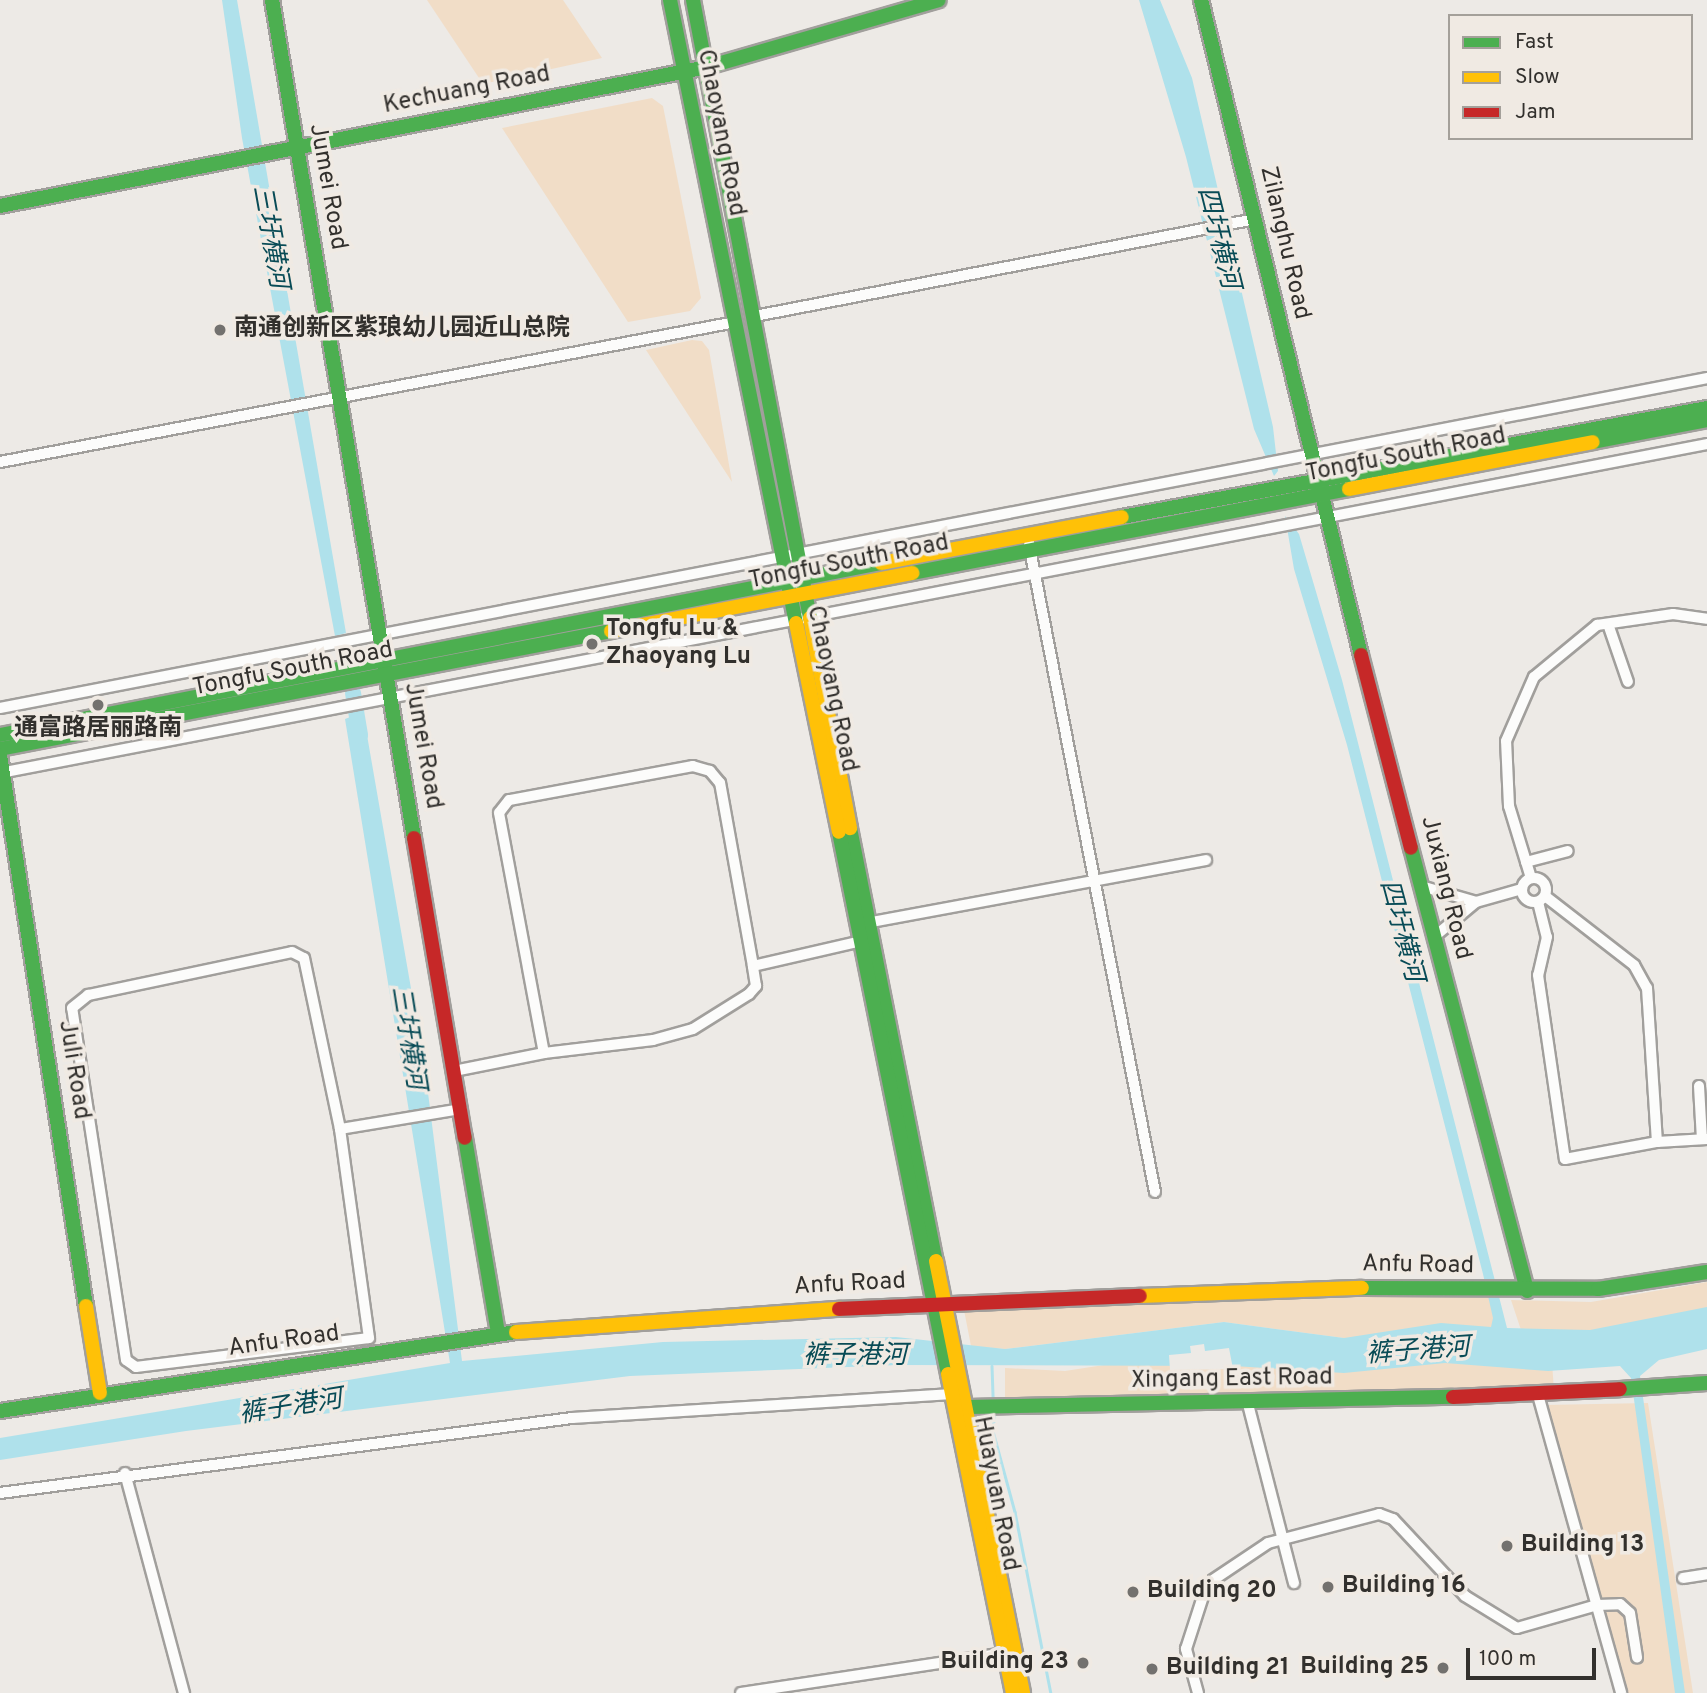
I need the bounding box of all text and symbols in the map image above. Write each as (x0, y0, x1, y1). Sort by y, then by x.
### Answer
legend (1448, 14, 1693, 140)
text: Fast (1515, 29, 1554, 56)
street label: Chaoyang Road (690, 47, 750, 219)
street label: Kechuang Road (381, 61, 553, 121)
text: Slow (1515, 64, 1560, 91)
text: Jam (1515, 99, 1556, 126)
street label: Jumei Road (302, 122, 352, 252)
street label: Zilanghu Road (1252, 164, 1316, 322)
water label: 三圩横河 (245, 183, 293, 291)
water label: 四圩横河 (1189, 184, 1245, 292)
place label: 南通创新区紫琅幼儿园近山总院 (234, 316, 570, 344)
marker: 南通创新区紫琅幼儿园近山总院 (212, 322, 228, 338)
street label: Tongfu South Road (1304, 422, 1508, 490)
street label: Tongfu South Road (747, 529, 951, 597)
street label: Chaoyang Road (799, 603, 863, 775)
place label: Tongfu Lu & Zhaoyang Lu (606, 616, 751, 672)
street label: Tongfu South Road (191, 636, 395, 704)
marker: Tongfu Lu & Zhaoyang Lu (584, 636, 600, 652)
street label: Jumei Road (397, 681, 447, 811)
marker: 通富路居丽路南 (90, 697, 106, 713)
place label: 通富路居丽路南 (14, 716, 182, 744)
street label: Juxiang Road (1413, 813, 1477, 963)
water label: 四圩横河 (1371, 877, 1429, 985)
water label: 三圩横河 (383, 984, 431, 1092)
street label: Juli Road (51, 1018, 95, 1122)
street label: Anfu Road (1362, 1251, 1474, 1281)
street label: Anfu Road (793, 1268, 907, 1302)
street label: Anfu Road (227, 1320, 341, 1364)
water label: 裤子港河 (1365, 1333, 1471, 1371)
water label: 裤子港河 (803, 1341, 907, 1373)
street label: Xingang East Road (1131, 1364, 1333, 1396)
water label: 裤子港河 (237, 1384, 345, 1432)
street label: Huayuan Road (966, 1414, 1024, 1574)
place label: Building 13 (1521, 1532, 1644, 1560)
marker: Building 13 (1499, 1538, 1515, 1554)
place label: Building 16 (1342, 1573, 1466, 1601)
place label: Building 20 (1147, 1578, 1277, 1606)
marker: Building 16 (1320, 1579, 1336, 1595)
marker: Building 20 (1125, 1584, 1141, 1600)
scale bar (1469, 1634, 1598, 1678)
text: 100 m (1479, 1646, 1536, 1673)
place label: Building 23 (941, 1649, 1069, 1677)
place label: Building 25 (1300, 1654, 1429, 1682)
marker: Building 23 (1075, 1655, 1091, 1671)
place label: Building 21 (1166, 1655, 1290, 1683)
marker: Building 25 (1435, 1660, 1451, 1676)
marker: Building 21 (1144, 1661, 1160, 1677)

